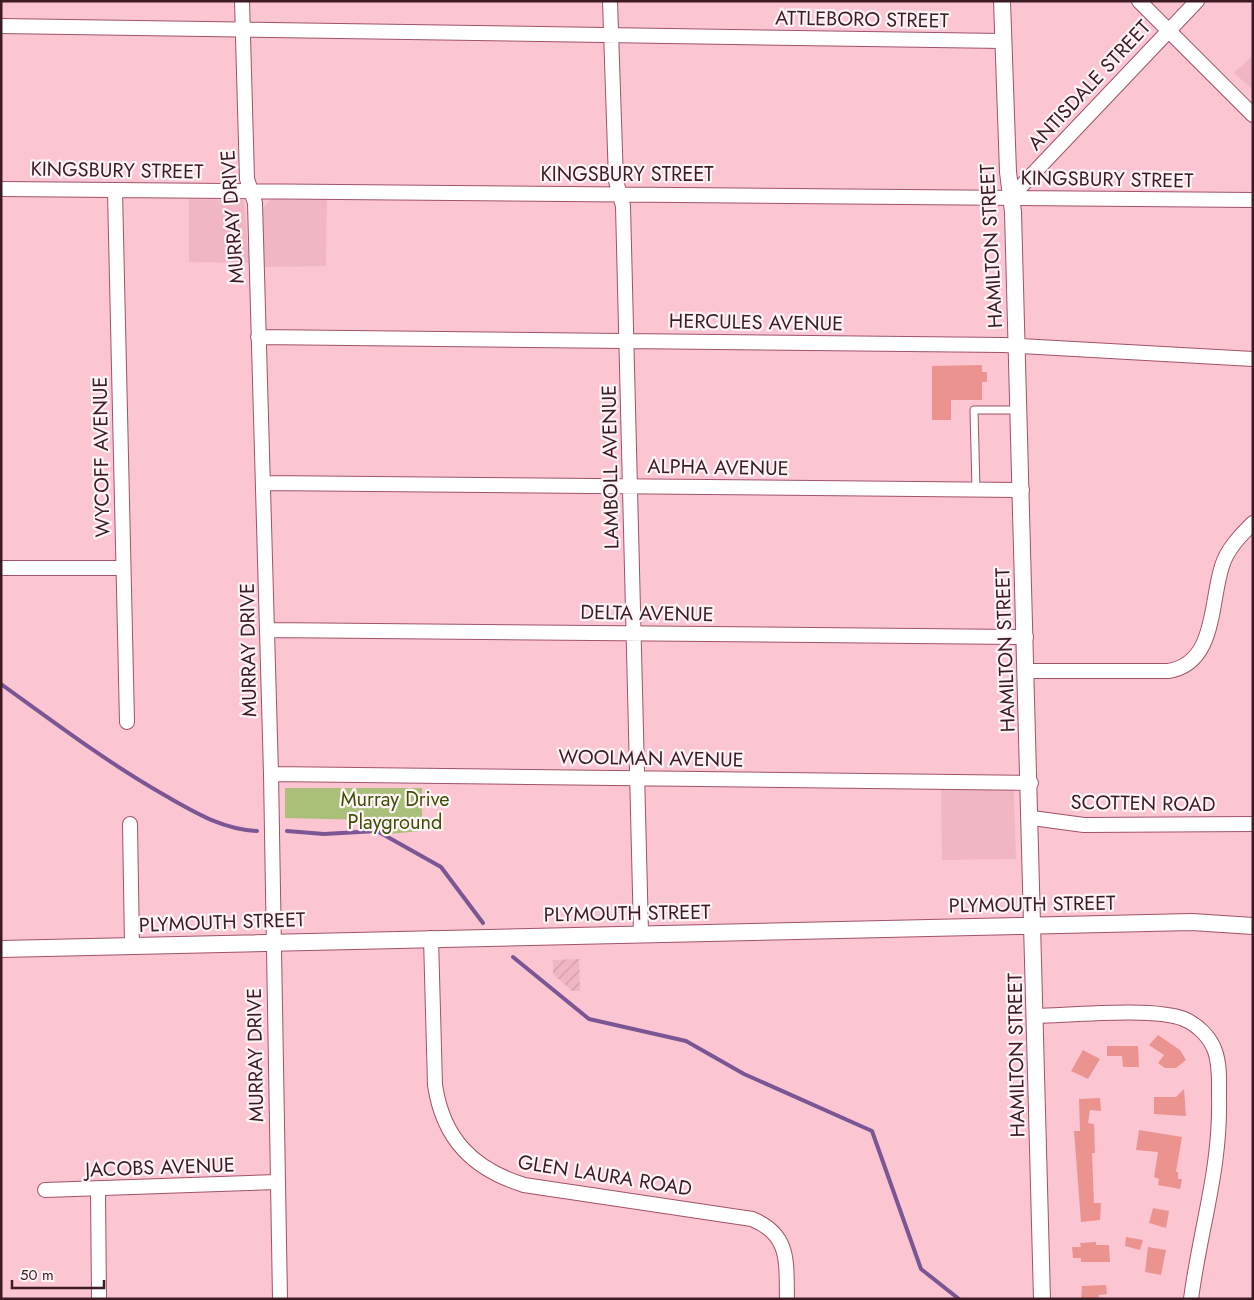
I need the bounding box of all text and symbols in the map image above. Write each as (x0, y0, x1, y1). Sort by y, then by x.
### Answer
street label: ATTLEBORO STREET (775, 3, 950, 36)
street label: ANTISDALE STREET (1021, 13, 1158, 157)
street label: MURRAY DRIVE (213, 149, 252, 285)
street label: KINGSBURY STREET (30, 154, 204, 187)
street label: KINGSBURY STREET (540, 160, 714, 189)
street label: HAMILTON STREET (973, 162, 1010, 329)
street label: KINGSBURY STREET (1020, 163, 1194, 196)
street label: HERCULES AVENUE (669, 306, 843, 339)
street label: WYCOFF AVENUE (86, 376, 117, 538)
street label: LAMBOLL AVENUE (595, 385, 626, 549)
street label: ALPHA AVENUE (647, 452, 789, 483)
street label: HAMILTON STREET (988, 567, 1023, 733)
street label: MURRAY DRIVE (233, 583, 264, 717)
street label: DELTA AVENUE (580, 598, 714, 629)
street label: WOOLMAN AVENUE (558, 742, 744, 775)
park label: Murray Drive Playground (340, 785, 450, 837)
street label: SCOTTEN ROAD (1070, 788, 1216, 819)
street label: PLYMOUTH STREET (948, 889, 1116, 920)
street label: PLYMOUTH STREET (543, 898, 711, 929)
street label: PLYMOUTH STREET (138, 905, 306, 940)
street label: HAMILTON STREET (1001, 972, 1032, 1138)
street label: MURRAY DRIVE (240, 988, 271, 1122)
street label: GLEN LAURA ROAD (516, 1147, 694, 1204)
street label: JACOBS AVENUE (82, 1150, 235, 1185)
scale bar (12, 1258, 105, 1290)
text: 50 m (20, 1264, 54, 1286)

